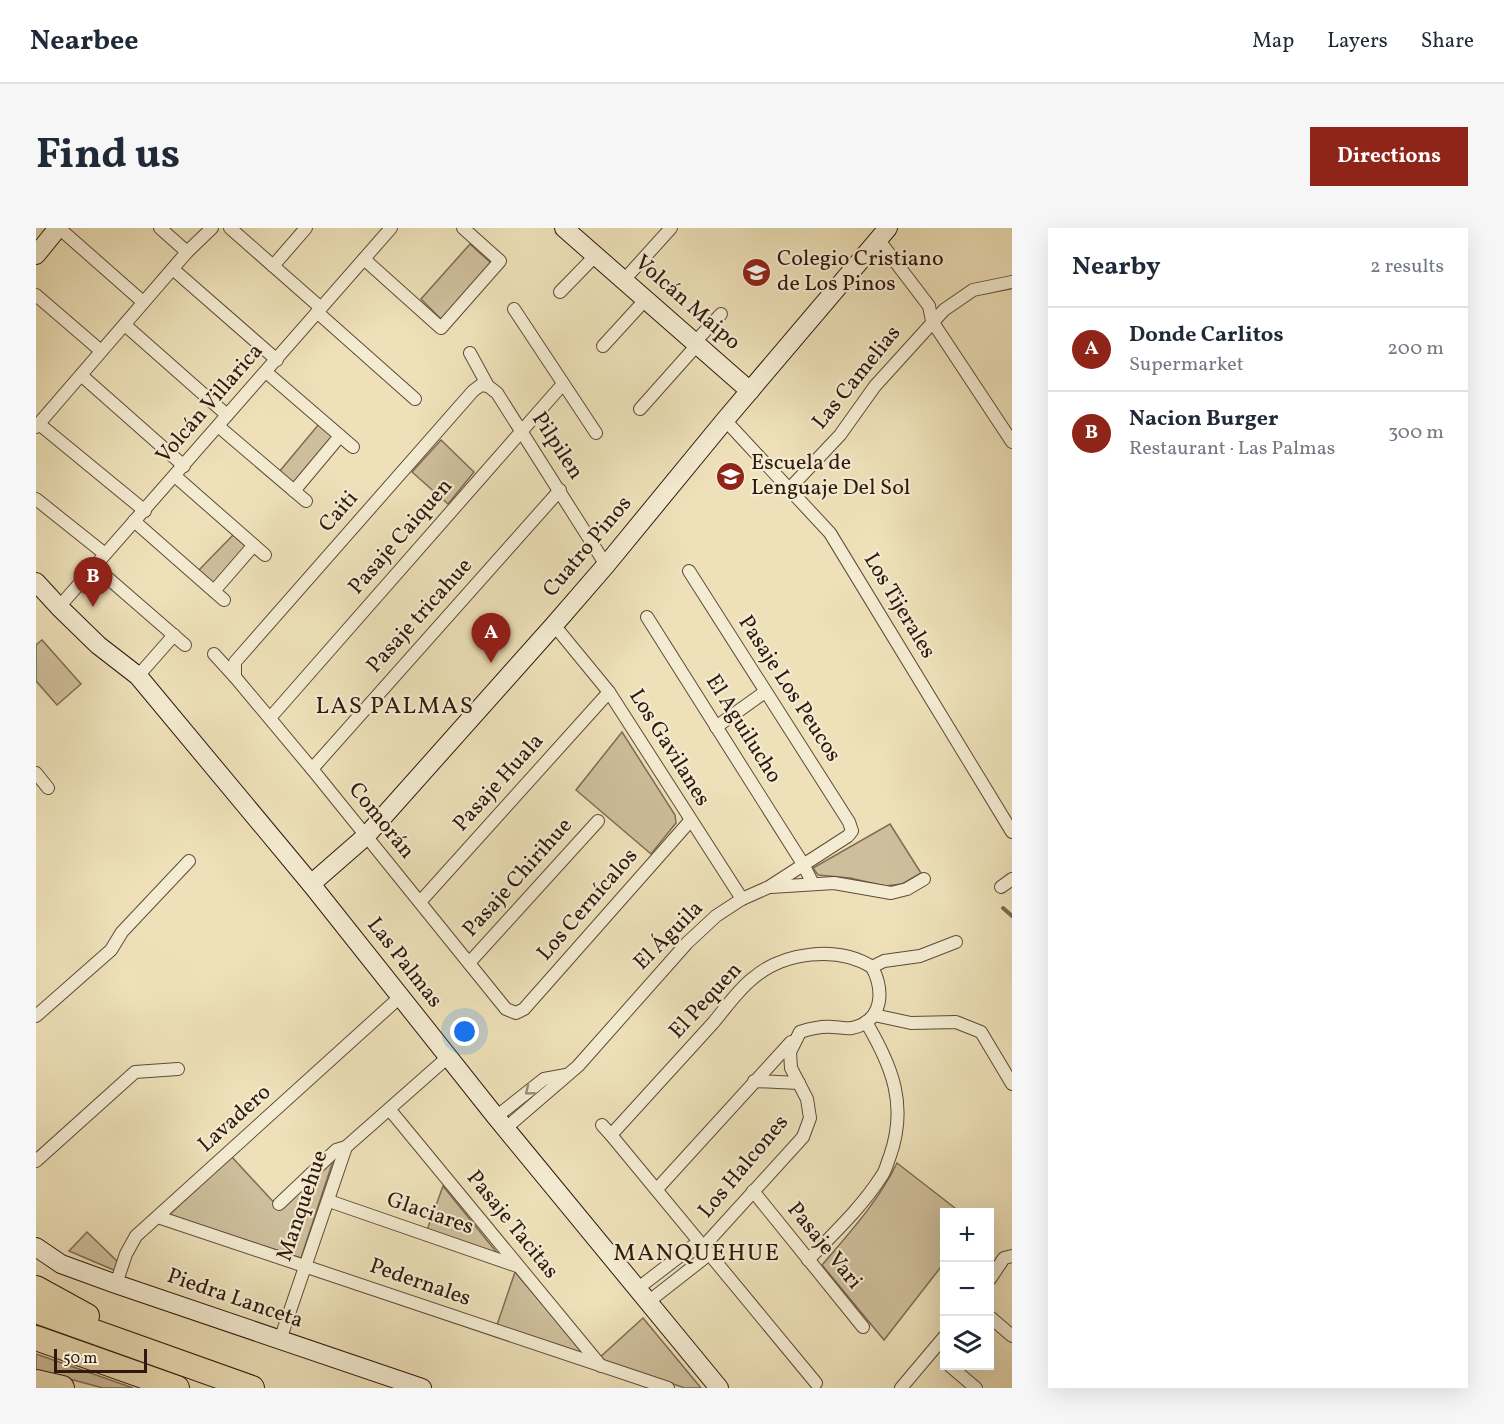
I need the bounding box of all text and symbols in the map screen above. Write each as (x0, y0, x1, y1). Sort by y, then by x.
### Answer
text: Nearbee (30, 22, 139, 61)
text: Map (1252, 27, 1294, 56)
text: Layers (1327, 27, 1388, 56)
text: Share (1421, 27, 1474, 56)
text: Find us (36, 127, 180, 186)
button: Directions (1310, 127, 1468, 186)
place label: Colegio Cristiano de Los Pinos (777, 244, 944, 300)
street label: Volcán Maipo (627, 248, 747, 358)
text: Nearby (1072, 249, 1161, 285)
text: 2 results (1370, 253, 1444, 281)
school or university icon: Colegio Cristiano de Los Pinos (740, 256, 772, 288)
street label: Las Camelias (805, 319, 909, 437)
text: Donde Carlitos (1129, 320, 1284, 351)
text: A (1084, 335, 1099, 363)
text: 200 m (1387, 335, 1444, 363)
street label: Volcán Villarica (149, 337, 271, 471)
text: Supermarket (1129, 351, 1244, 379)
text: Nacion Burger (1129, 404, 1278, 435)
street label: Pilpilen (523, 406, 591, 486)
text: B (1085, 419, 1098, 447)
text: 300 m (1388, 419, 1444, 447)
text: Restaurant · Las Palmas (1129, 435, 1335, 463)
place label: Escuela de Lenguaje Del Sol (751, 448, 910, 504)
school or university icon: Escuela de Lenguaje Del Sol (714, 460, 746, 492)
street label: Pasaje Caiquen (342, 472, 460, 602)
street label: Caiti (312, 484, 366, 540)
street label: Cuatro Pinos (536, 490, 640, 604)
street label: Los Tijerales (855, 547, 943, 665)
street label: Pasaje tricahue (360, 552, 480, 680)
pin: B (74, 558, 112, 607)
street label: Pasaje Los Peucos (730, 610, 848, 768)
pin: A (472, 614, 510, 663)
street label: El Aguilucho (697, 669, 789, 789)
street label: Los Gavilanes (621, 683, 717, 813)
district label: LAS PALMAS (316, 690, 474, 724)
street label: Pasaje Huala (446, 727, 552, 839)
street label: Comorán (340, 776, 422, 866)
street label: Pasaje Chirihue (456, 811, 580, 945)
street label: Los Cernícalos (530, 842, 646, 968)
street label: El Águila (627, 894, 711, 978)
street label: Las Palmas (359, 911, 449, 1015)
street label: El Pequen (662, 956, 750, 1046)
your location (450, 1017, 479, 1046)
street label: Lavadero (192, 1078, 278, 1160)
one-way arrow (525, 1083, 536, 1094)
street label: Los Halcones (691, 1109, 797, 1225)
street label: Manquehue (270, 1146, 336, 1266)
street label: Pasaje Tacitas (459, 1164, 565, 1286)
street label: Glaciares (382, 1185, 478, 1243)
street label: Pasaje Vari (779, 1196, 869, 1296)
map controls (940, 1208, 994, 1370)
button: + (940, 1208, 994, 1262)
district label: MANQUEHUE (613, 1237, 781, 1271)
street label: Pedernales (365, 1251, 475, 1315)
street label: Piedra Lanceta (163, 1261, 307, 1337)
button: − (940, 1262, 994, 1316)
button: layers (940, 1316, 994, 1370)
scale bar (54, 1346, 147, 1374)
text: 50 m (63, 1348, 97, 1370)

